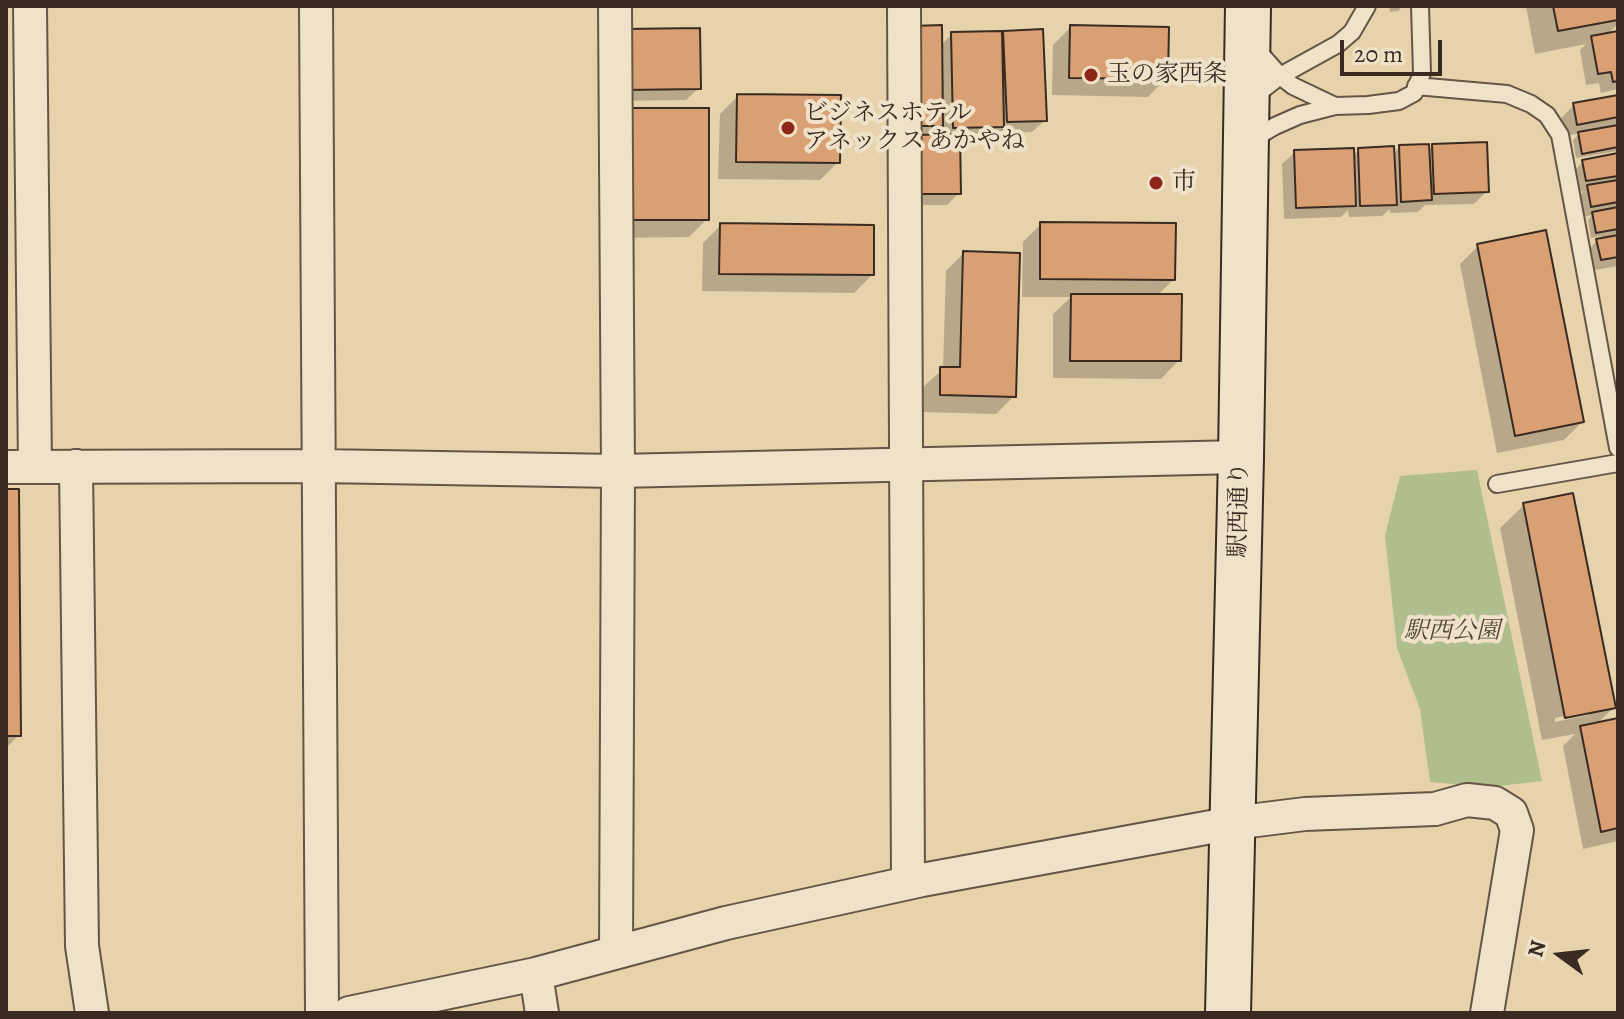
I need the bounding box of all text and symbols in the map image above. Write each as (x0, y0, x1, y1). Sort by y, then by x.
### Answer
scale bar (1344, 24, 1446, 74)
text: 20 m (1354, 38, 1403, 70)
place label: 玉の家西条 (1107, 61, 1227, 89)
marker: 玉の家西条 (1082, 66, 1100, 84)
place label: ビジネスホテル アネックス あかやね (804, 100, 1025, 156)
marker: ビジネスホテル アネックス あかやね (779, 119, 797, 137)
place label: 市 (1172, 169, 1196, 197)
marker: 市 (1147, 174, 1165, 192)
street label: 駅西通り (1225, 462, 1255, 558)
park label: 駅西公園 (1404, 618, 1500, 646)
north arrow (1520, 915, 1600, 995)
text: N (1520, 937, 1553, 960)

